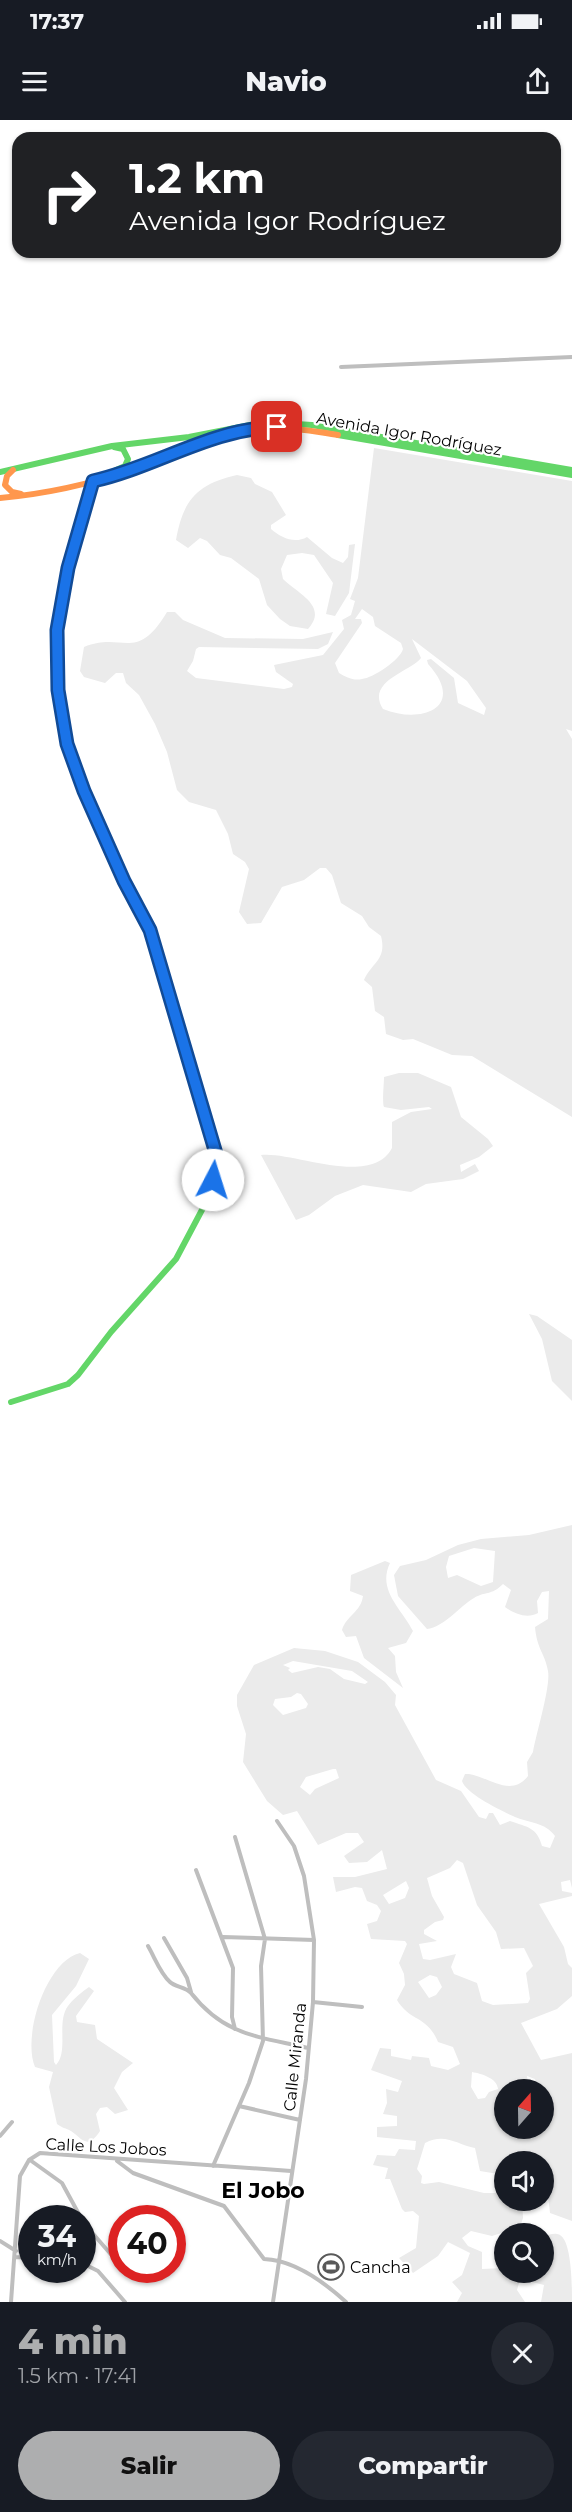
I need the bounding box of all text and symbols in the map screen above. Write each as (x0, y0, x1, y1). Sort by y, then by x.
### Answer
text: 17:37 (30, 8, 84, 35)
icon: menu (18, 65, 51, 98)
text: Navio (245, 65, 327, 98)
icon: share (521, 65, 554, 98)
text: 1.2 km (129, 152, 265, 204)
icon: right (30, 156, 108, 234)
text: Avenida Igor Rodríguez (129, 204, 446, 237)
pin (251, 401, 302, 452)
street label: Avenida Igor Rodríguez (315, 408, 503, 460)
icon: arrive (260, 410, 293, 443)
position arrow (181, 1148, 245, 1212)
street label: Calle Miranda (280, 2002, 310, 2112)
north arrow (494, 2079, 554, 2139)
map controls (494, 2079, 554, 2283)
street label: Calle Los Jobos (45, 2134, 167, 2160)
button: sound (494, 2151, 554, 2211)
district label: El Jobo (221, 2177, 305, 2204)
speed limit sign: 40 (108, 2205, 186, 2283)
text: 34 (38, 2218, 76, 2255)
button: search (494, 2223, 554, 2283)
text: km/h (37, 2250, 77, 2269)
sports icon: Cancha (316, 2252, 346, 2282)
place label: Cancha (350, 2258, 411, 2277)
text: 4 min (18, 2319, 128, 2363)
button: close (491, 2322, 554, 2385)
text: 1.5 km · 17:41 (18, 2364, 137, 2388)
button: Salir (18, 2431, 280, 2500)
button: Compartir (292, 2431, 554, 2500)

